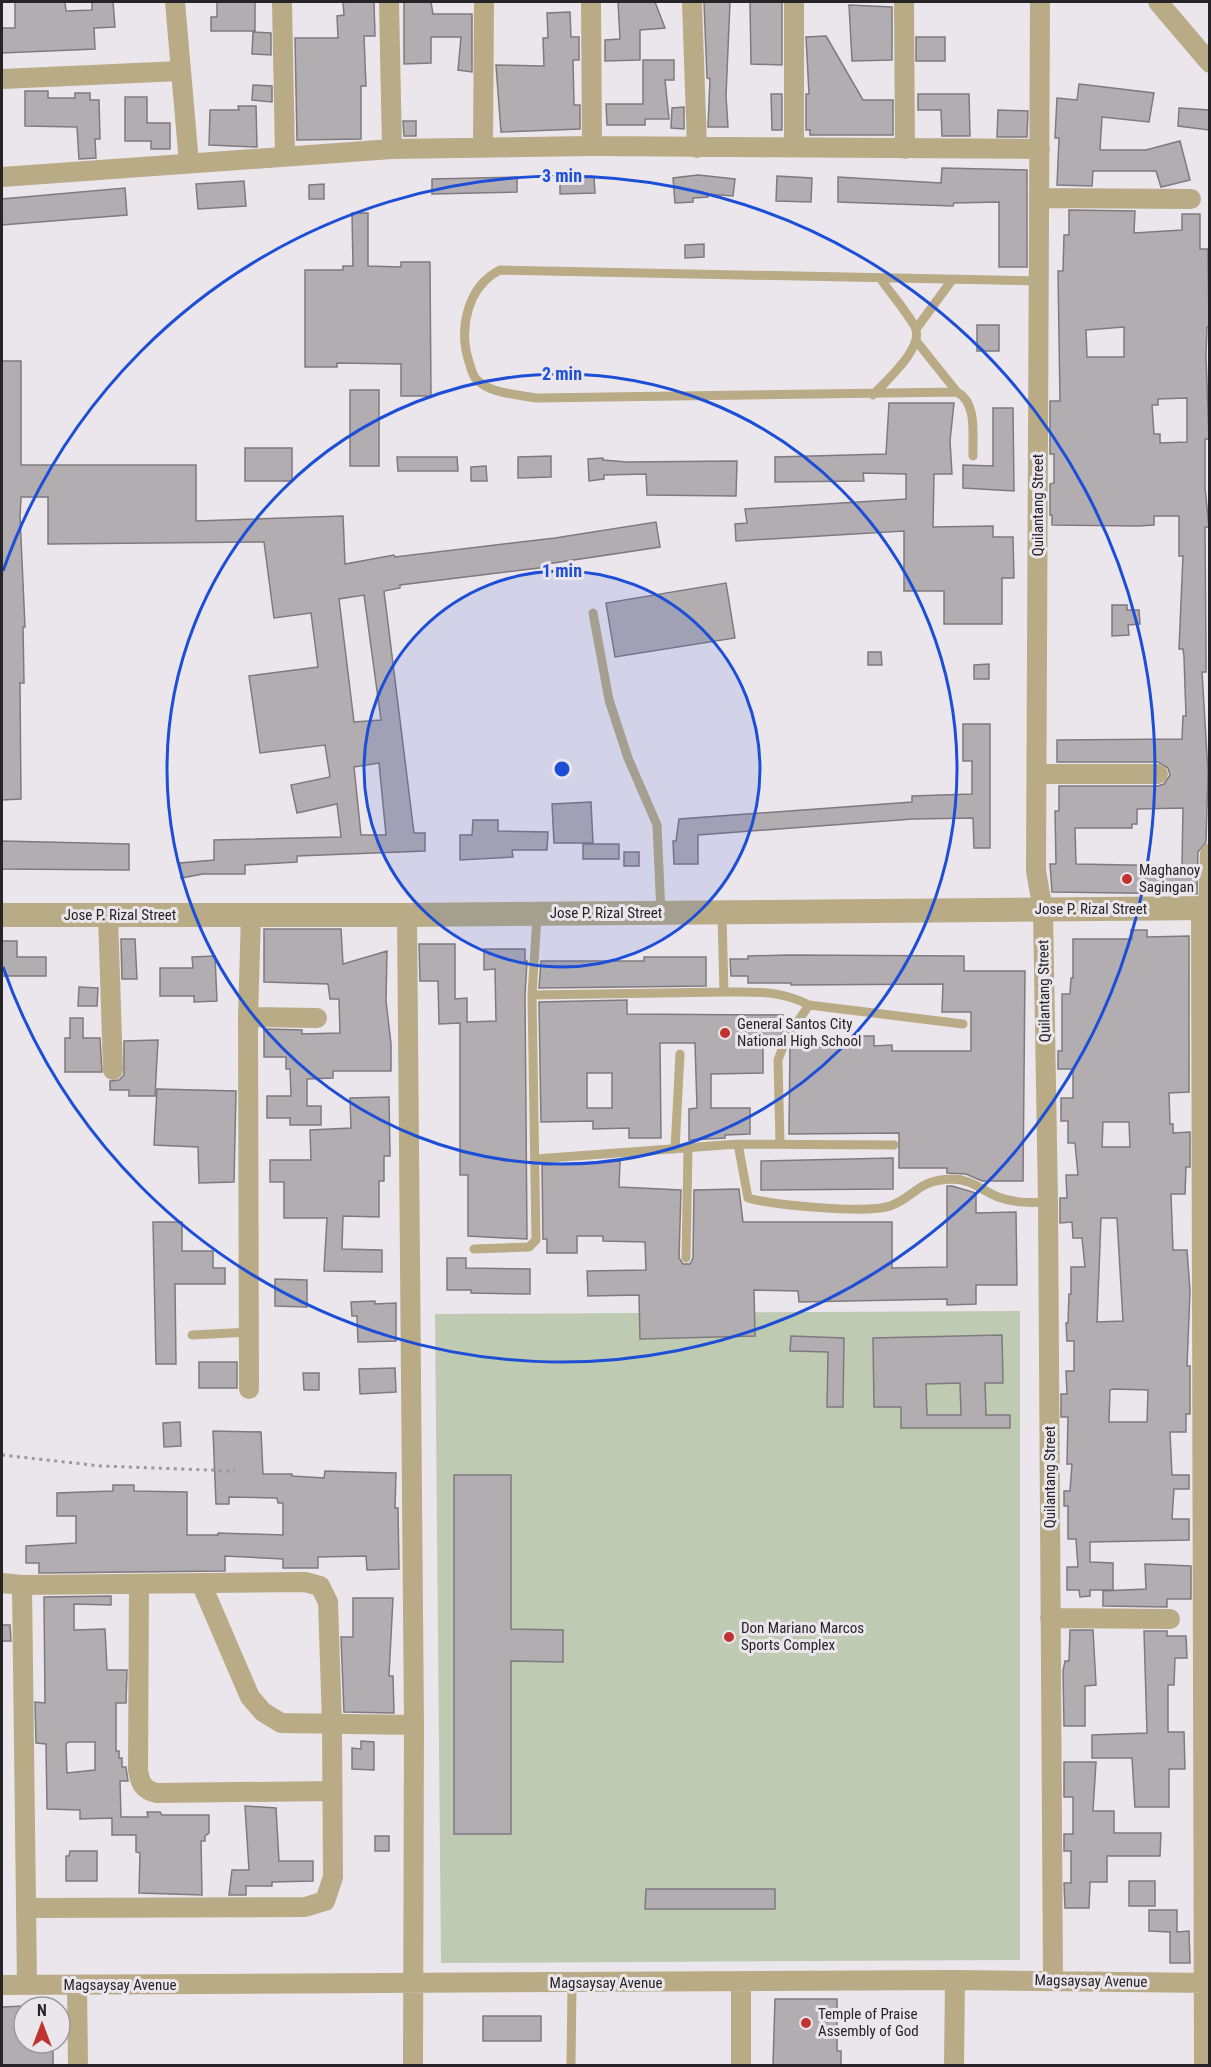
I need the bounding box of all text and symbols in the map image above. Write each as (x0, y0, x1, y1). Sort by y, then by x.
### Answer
text: 3 min (542, 165, 582, 186)
text: 2 min (542, 363, 582, 384)
street label: Quilantang Street (1029, 454, 1047, 556)
text: 1 min (542, 560, 582, 581)
centre of rings (552, 759, 572, 779)
place label: Maghanoy Sagingan (1139, 861, 1200, 896)
marker: Maghanoy Sagingan (1120, 872, 1134, 886)
street label: Jose P. Rizal Street (1035, 900, 1147, 918)
street label: Jose P. Rizal Street (550, 904, 662, 922)
street label: Jose P. Rizal Street (64, 906, 176, 924)
street label: Quilantang Street (1034, 940, 1054, 1042)
place label: General Santos City National High School (737, 1015, 862, 1050)
marker: General Santos City National High School (718, 1026, 732, 1040)
street label: Quilantang Street (1041, 1426, 1059, 1528)
place label: Don Mariano Marcos Sports Complex (741, 1619, 864, 1654)
marker: Don Mariano Marcos Sports Complex (722, 1630, 736, 1644)
street label: Magsaysay Avenue (1034, 1971, 1148, 1991)
street label: Magsaysay Avenue (550, 1974, 662, 1992)
street label: Magsaysay Avenue (64, 1976, 176, 1994)
north arrow (12, 1995, 72, 2055)
text: N (37, 2001, 47, 2020)
place label: Temple of Praise Assembly of God (818, 2005, 919, 2040)
marker: Temple of Praise Assembly of God (799, 2016, 813, 2030)

